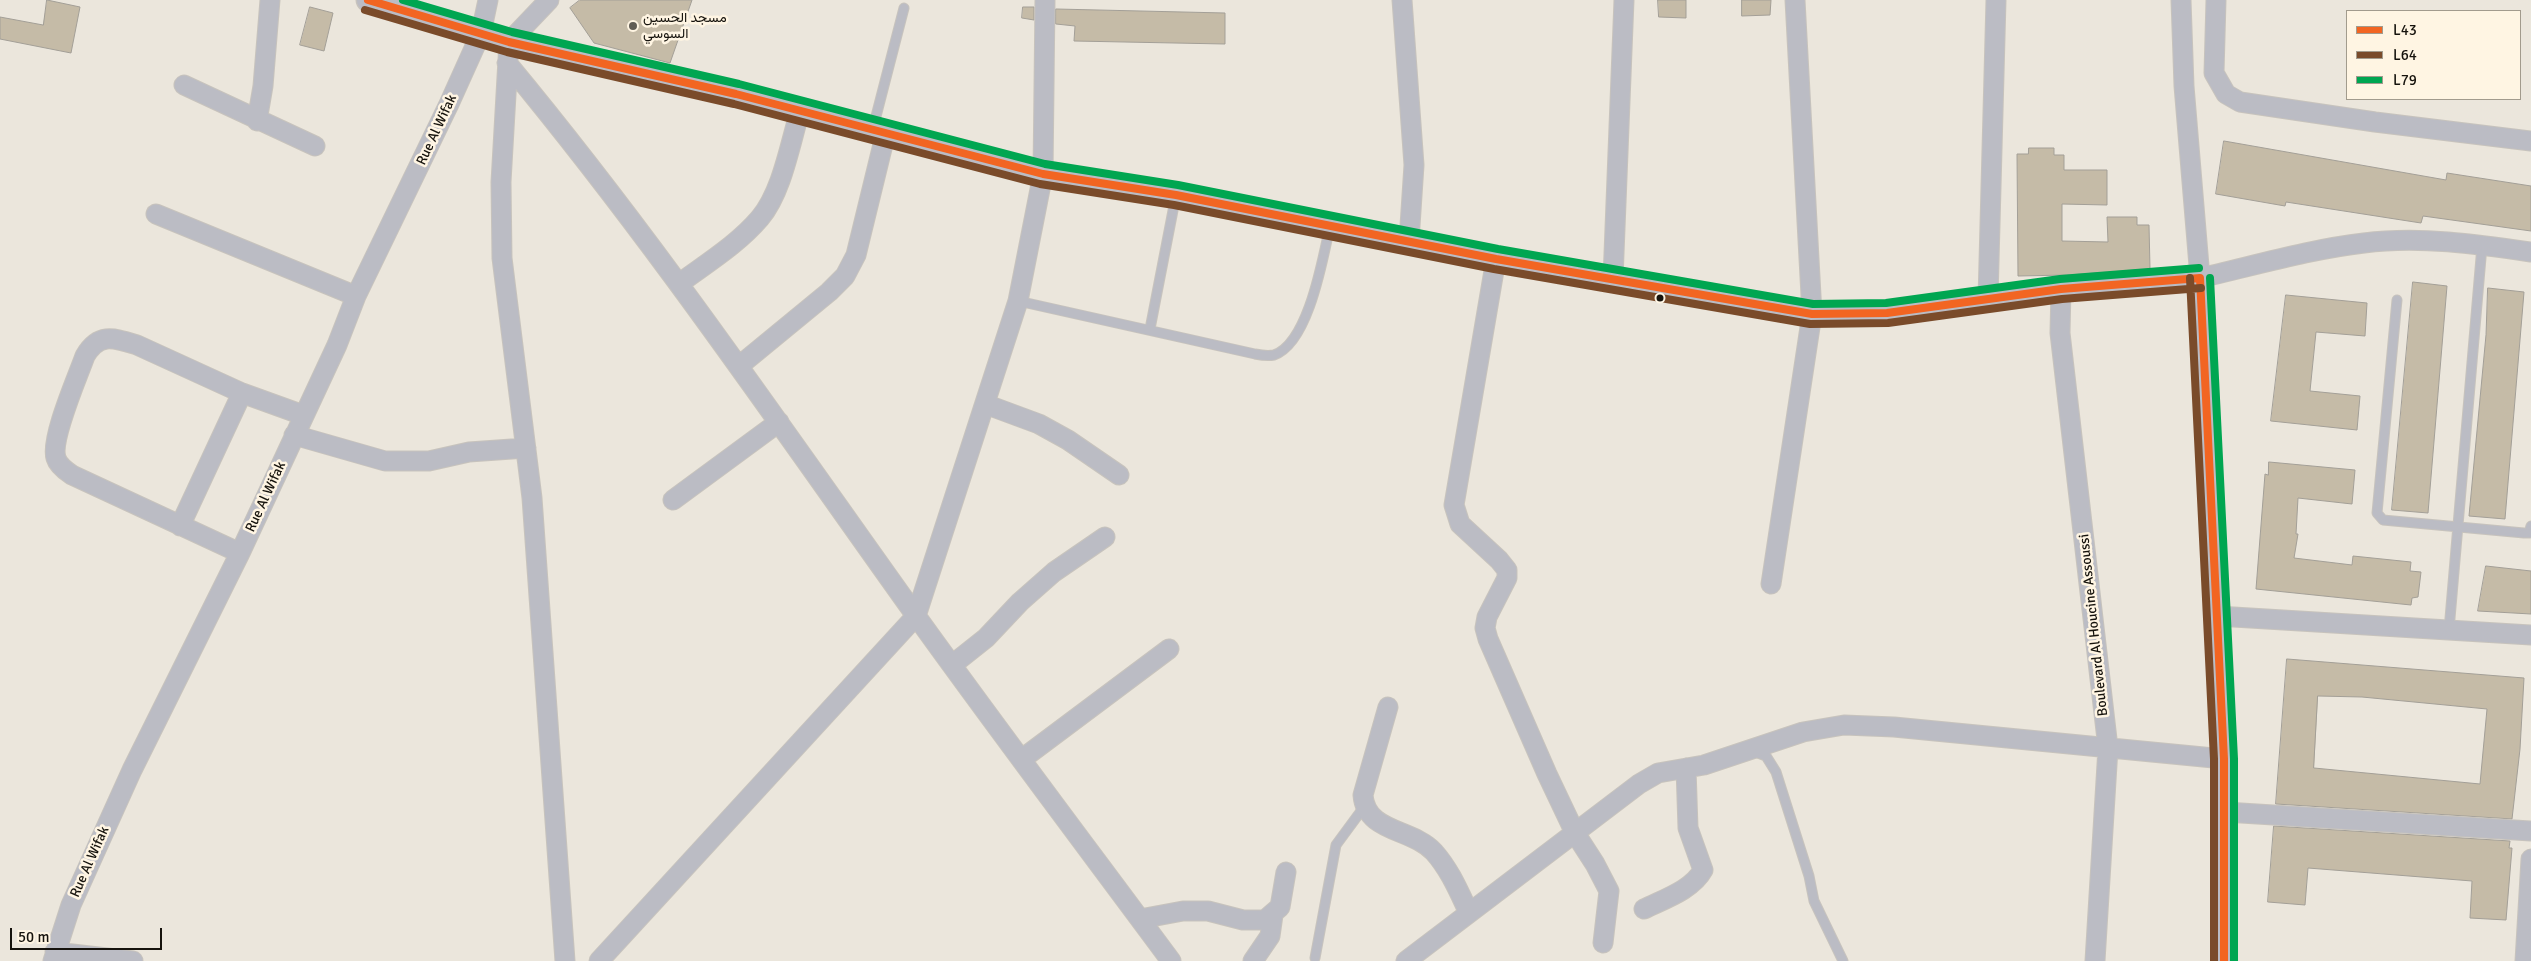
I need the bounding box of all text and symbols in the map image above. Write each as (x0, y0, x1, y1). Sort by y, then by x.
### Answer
place label: مسجد الحسين السوسي (643, 10, 727, 42)
legend (2346, 10, 2521, 100)
marker: مسجد الحسين السوسي (627, 20, 639, 32)
text: L43 (2393, 21, 2417, 39)
text: L64 (2393, 46, 2417, 64)
text: L79 (2393, 71, 2417, 89)
street label: Rue Al Wifak (413, 92, 461, 168)
unlabelled marker (1655, 293, 1665, 303)
street label: Rue Al Wifak (242, 459, 290, 535)
street label: Boulevard Al Houcine Assoussi (2076, 533, 2112, 717)
street label: Rue Al Wifak (67, 824, 113, 900)
scale bar (12, 918, 165, 950)
text: 50 m (18, 928, 49, 946)

